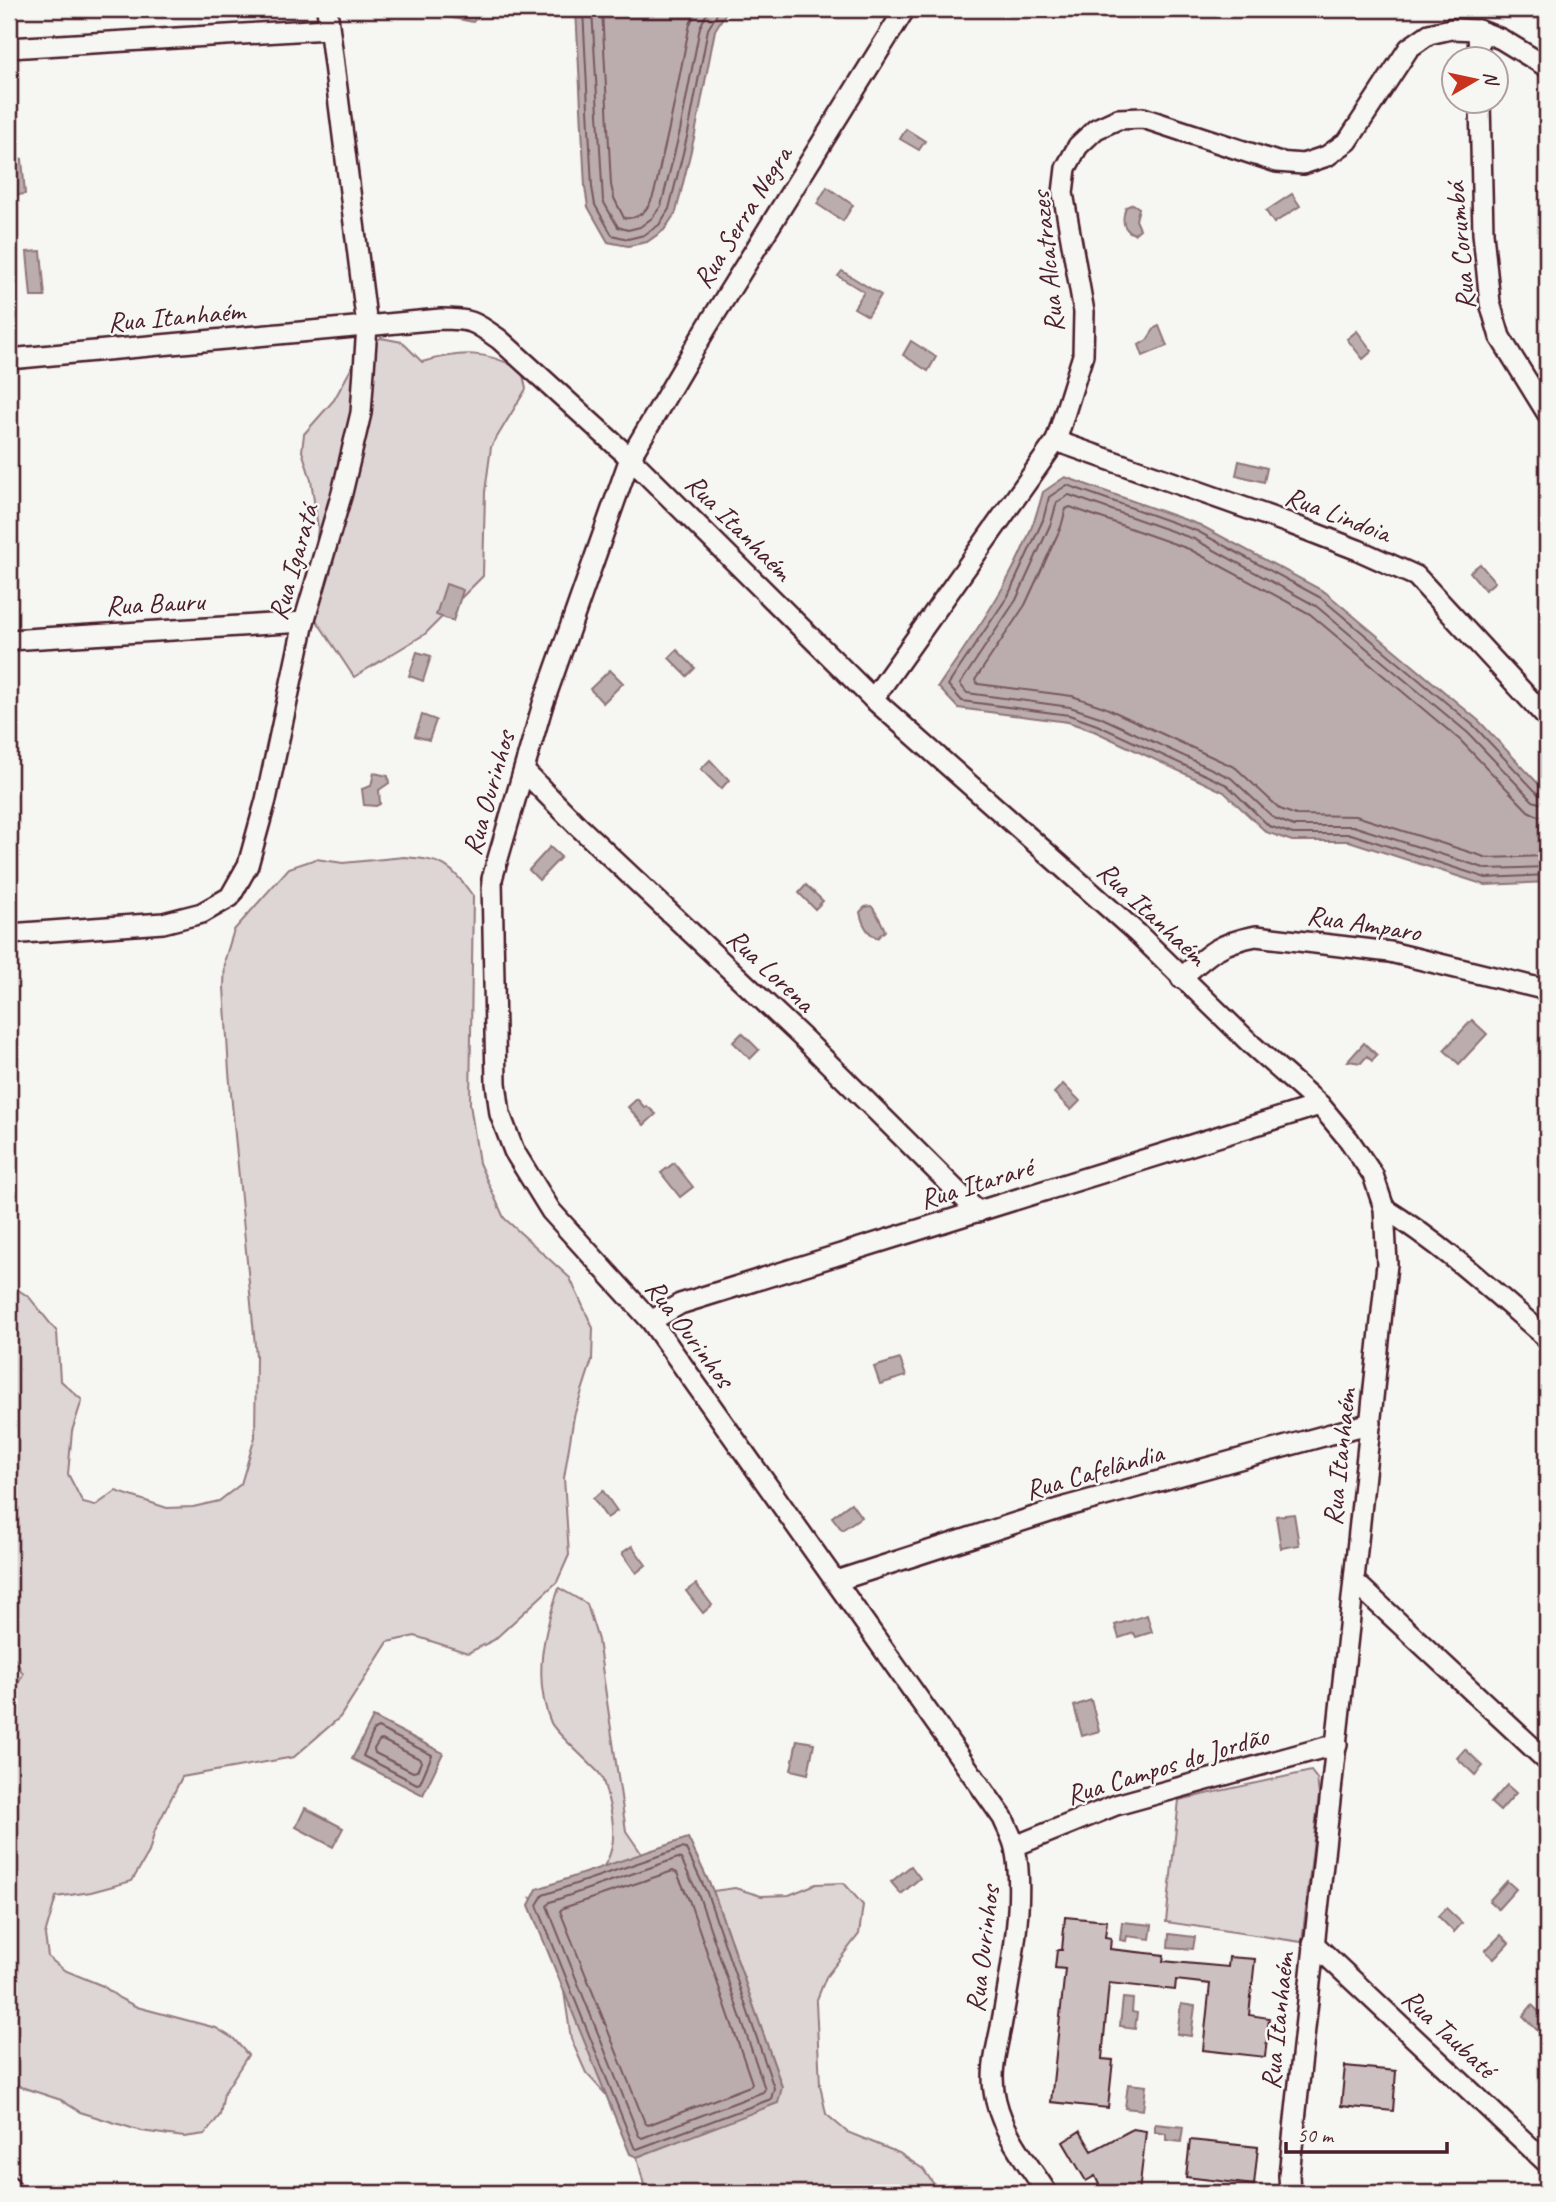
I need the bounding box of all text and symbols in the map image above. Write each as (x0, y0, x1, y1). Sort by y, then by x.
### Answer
north arrow (1440, 46, 1510, 116)
text: N (1478, 70, 1504, 88)
street label: Rua Serra Negra (685, 137, 801, 294)
street label: Rua Corumbá (1437, 178, 1483, 311)
street label: Rua Alcatrazes (1022, 187, 1072, 334)
street label: Rua Itanhaém (106, 292, 248, 339)
street label: Rua Itanhaém (678, 466, 801, 589)
street label: Rua Lindoia (1280, 478, 1398, 551)
street label: Rua Igaratá (260, 497, 327, 624)
street label: Rua Bauru (105, 583, 207, 623)
street label: Rua Ourinhos (454, 725, 523, 859)
street label: Rua Itanhaém (1090, 853, 1216, 974)
street label: Rua Amparo (1305, 897, 1425, 950)
street label: Rua Lorena (720, 921, 823, 1021)
street label: Rua Itararé (915, 1148, 1040, 1217)
street label: Rua Ourinhos (638, 1272, 744, 1396)
street label: Rua Itanhaém (1314, 1385, 1364, 1527)
street label: Rua Cafelândia (1021, 1434, 1169, 1507)
street label: Rua Campos do Jordão (1062, 1717, 1274, 1812)
street label: Rua Ourinhos (957, 1881, 1007, 2014)
street label: Rua Itanhaém (1252, 1949, 1302, 2091)
street label: Rua Taubaté (1395, 1981, 1506, 2088)
scale bar (1286, 2111, 1448, 2155)
text: 50 m (1297, 2122, 1335, 2148)

